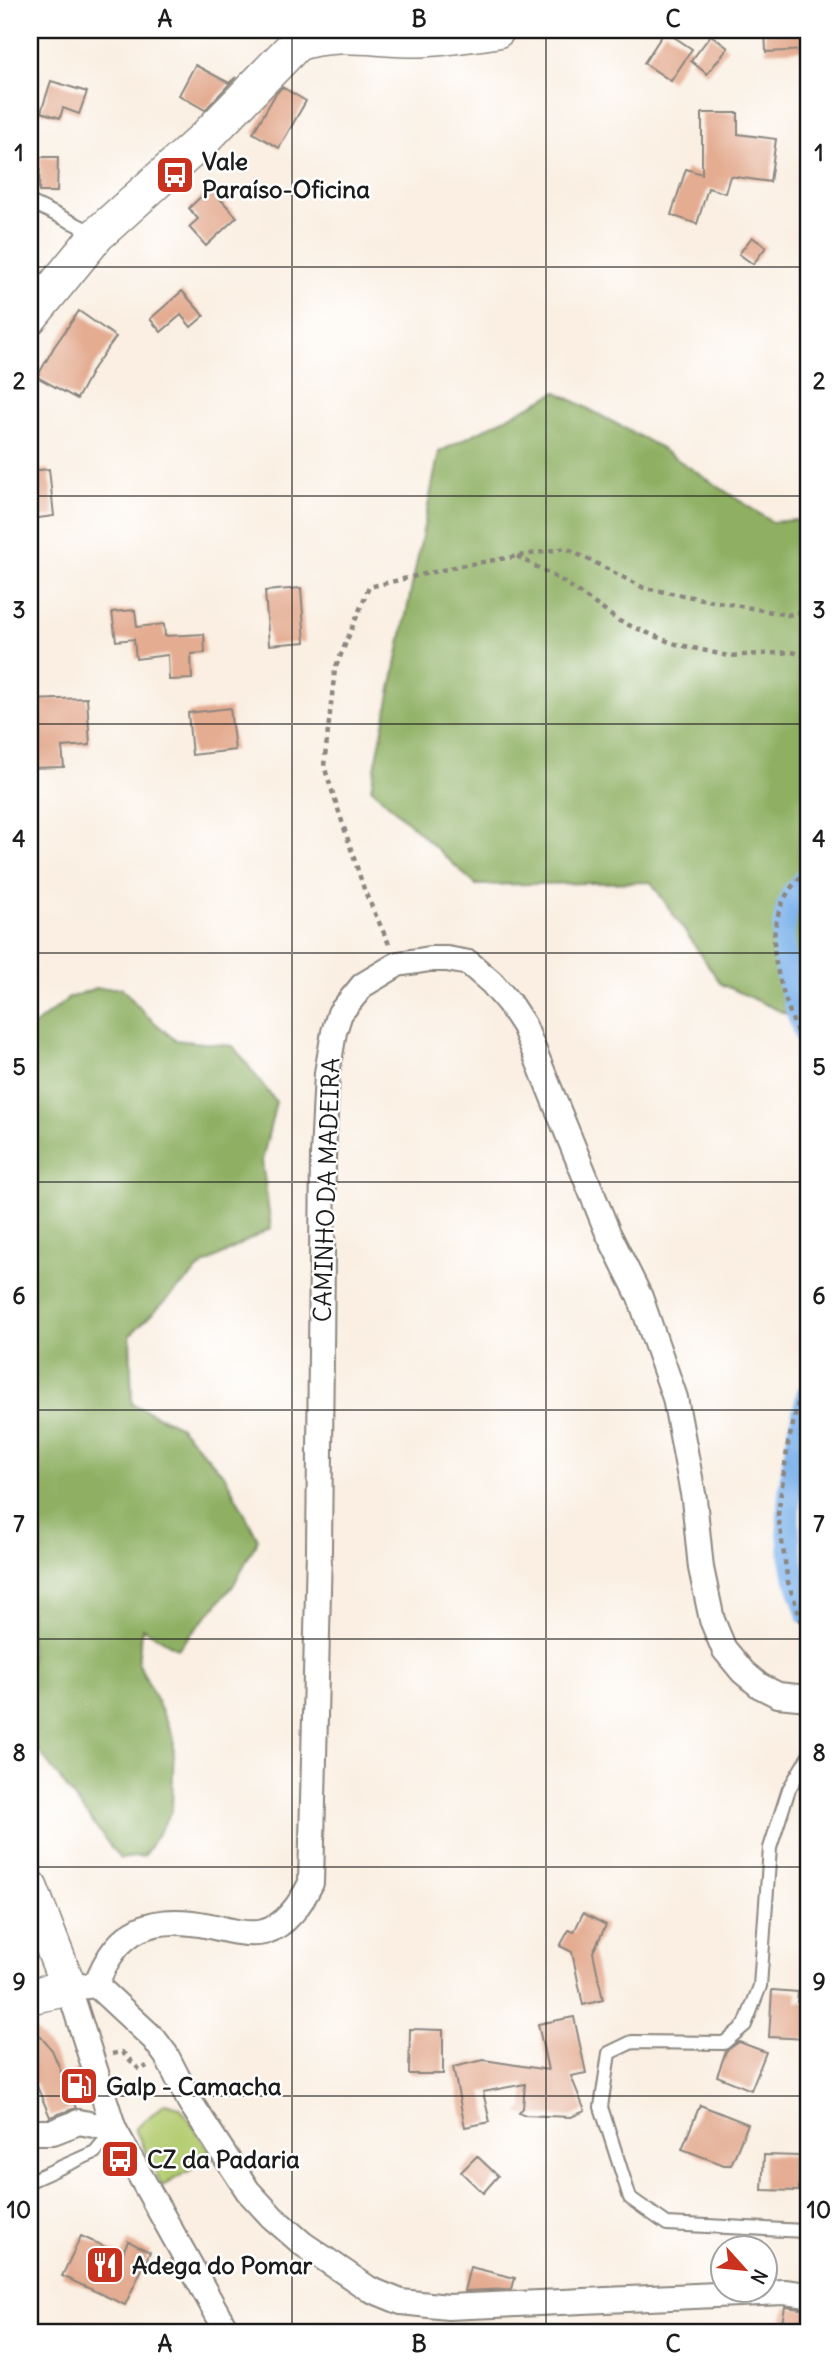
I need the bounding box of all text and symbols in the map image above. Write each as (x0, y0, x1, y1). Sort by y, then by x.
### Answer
text: A (158, 4, 173, 33)
text: B (411, 4, 427, 33)
text: C (665, 4, 681, 33)
text: 1 (14, 138, 24, 167)
text: 1 (814, 138, 824, 167)
place label: Vale Paraíso-Oficina (202, 146, 370, 204)
bus stop icon: Vale Paraíso-Oficina (154, 154, 196, 196)
text: 2 (13, 366, 26, 395)
text: 2 (813, 366, 826, 395)
text: 3 (12, 595, 26, 624)
text: 3 (812, 595, 826, 624)
text: 4 (12, 824, 26, 853)
text: 4 (812, 824, 826, 853)
text: 5 (12, 1052, 26, 1081)
text: 5 (812, 1052, 826, 1081)
street label: CAMINHO DA MADEIRA (306, 1057, 346, 1323)
text: 6 (12, 1281, 26, 1310)
text: 6 (812, 1281, 826, 1310)
text: 7 (13, 1509, 25, 1538)
text: 7 (813, 1509, 825, 1538)
text: 8 (12, 1738, 26, 1767)
text: 8 (812, 1738, 826, 1767)
text: 9 (12, 1967, 26, 1996)
text: 9 (812, 1967, 826, 1996)
fuel station icon: Galp - Camacha (58, 2065, 100, 2107)
place label: Galp - Camacha (106, 2071, 282, 2101)
bus stop icon: CZ da Padaria (99, 2138, 141, 2180)
place label: CZ da Padaria (147, 2144, 300, 2174)
text: 10 (7, 2195, 31, 2224)
text: 10 (807, 2195, 831, 2224)
north arrow (708, 2234, 778, 2304)
restaurant icon: Adega do Pomar (84, 2244, 126, 2286)
place label: Adega do Pomar (132, 2250, 313, 2280)
text: N (745, 2265, 773, 2288)
text: A (158, 2329, 173, 2358)
text: B (411, 2329, 427, 2358)
text: C (665, 2329, 681, 2358)

